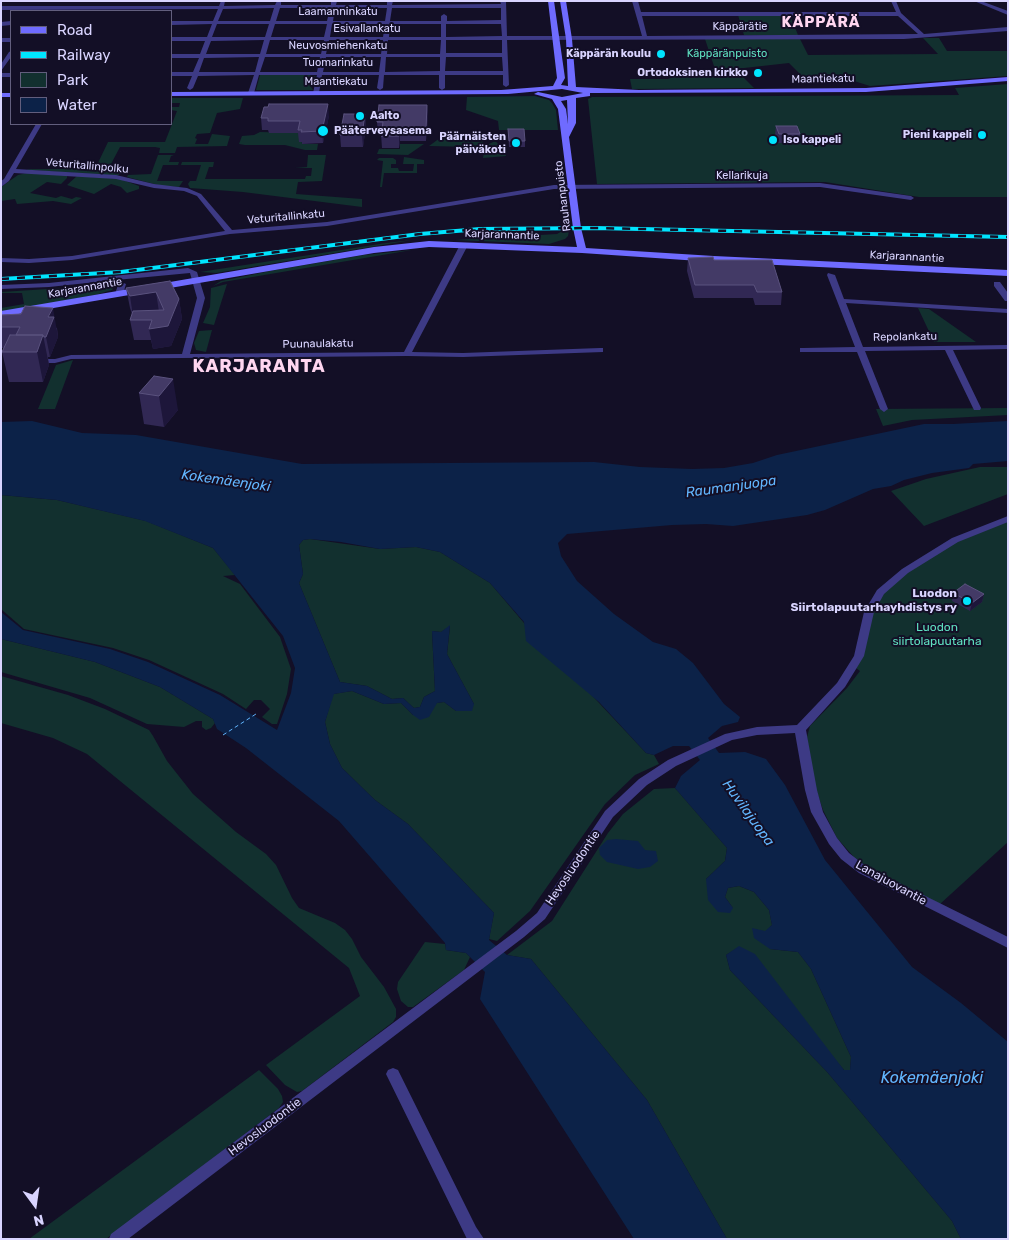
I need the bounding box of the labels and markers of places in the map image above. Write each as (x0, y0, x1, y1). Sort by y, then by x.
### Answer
place label: Käppärän koulu (566, 47, 651, 61)
marker: Käppärän koulu (655, 48, 667, 60)
place label: Ortodoksinen kirkko (637, 66, 748, 80)
marker: Ortodoksinen kirkko (752, 67, 764, 79)
place label: Aalto (370, 109, 399, 123)
marker: Aalto (354, 110, 366, 122)
marker: Pääterveysasema (316, 124, 330, 138)
place label: Pääterveysasema (334, 124, 432, 138)
place label: Pieni kappeli (903, 128, 972, 142)
marker: Pieni kappeli (976, 129, 988, 141)
place label: Päärnäisten päiväkoti (439, 130, 506, 156)
place label: Iso kappeli (783, 133, 841, 147)
marker: Iso kappeli (767, 134, 779, 146)
marker: Päärnäisten päiväkoti (510, 137, 522, 149)
place label: Luodon Siirtolapuutarhayhdistys ry (791, 587, 957, 615)
marker: Luodon Siirtolapuutarhayhdistys ry (961, 595, 973, 607)

